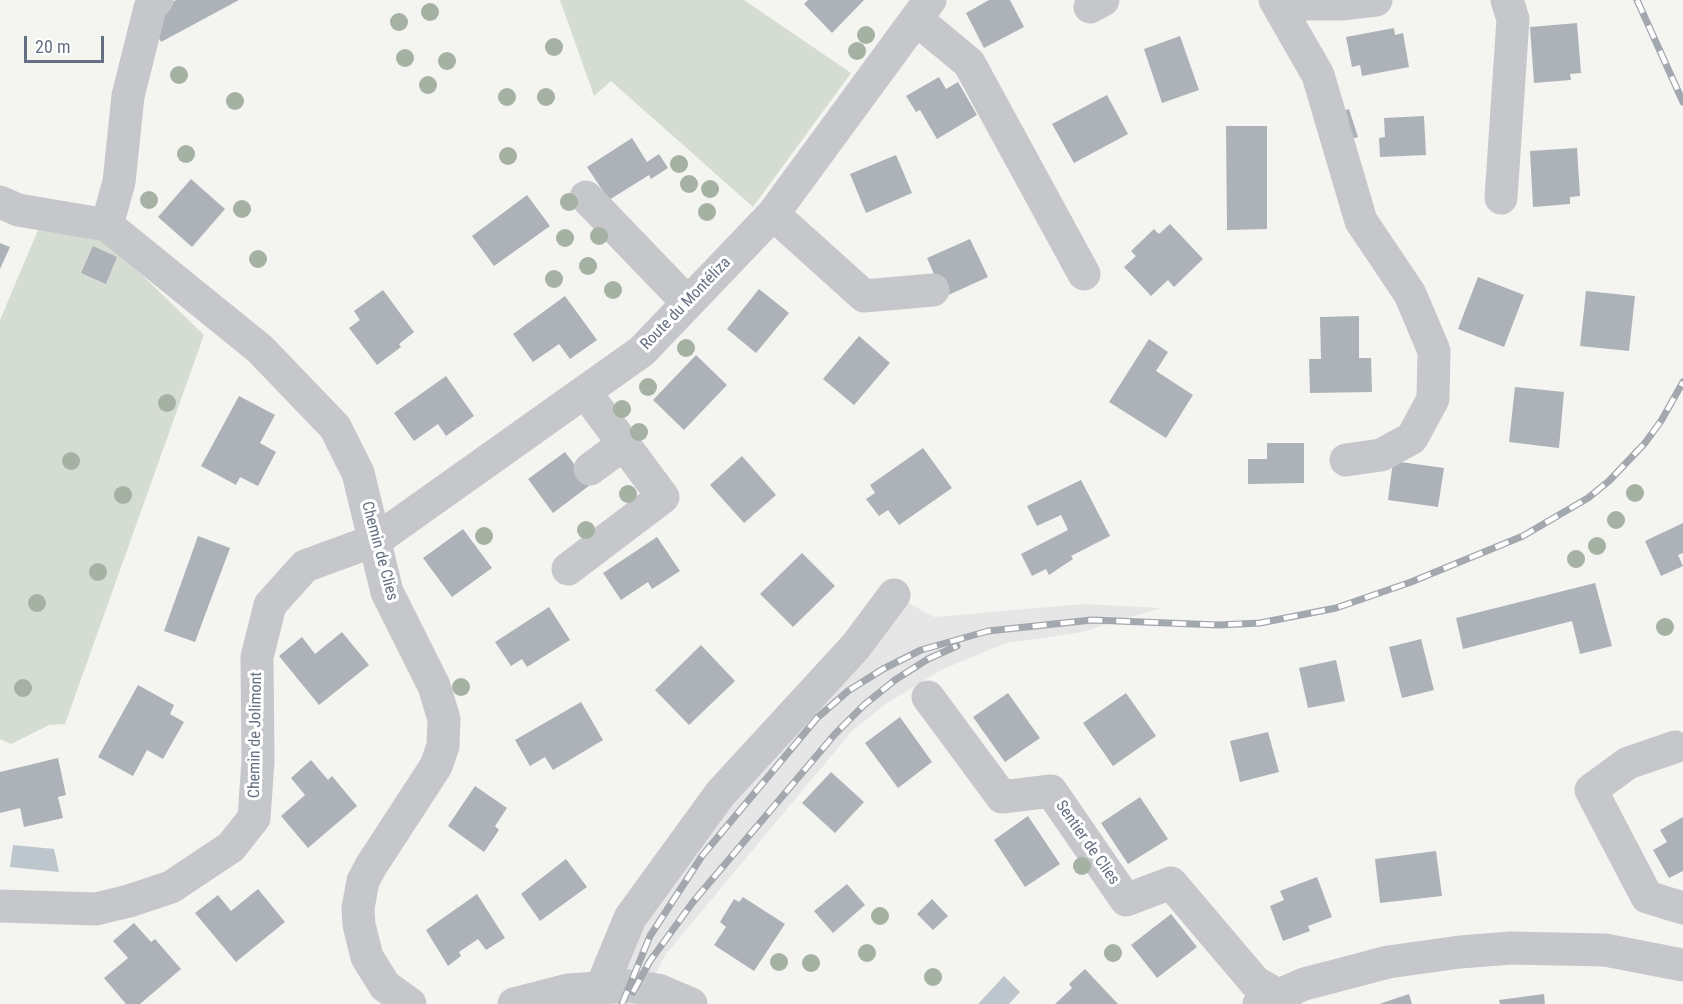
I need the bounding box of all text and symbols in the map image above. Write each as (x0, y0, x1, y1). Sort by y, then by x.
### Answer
scale bar (27, 24, 106, 62)
text: 20 m (35, 36, 70, 57)
street label: Route du Montéliza (637, 254, 735, 354)
street label: Chemin de Clies (357, 499, 401, 603)
street label: Chemin de Jolimont (245, 672, 267, 798)
street label: Sentier de Clies (1051, 797, 1123, 889)

